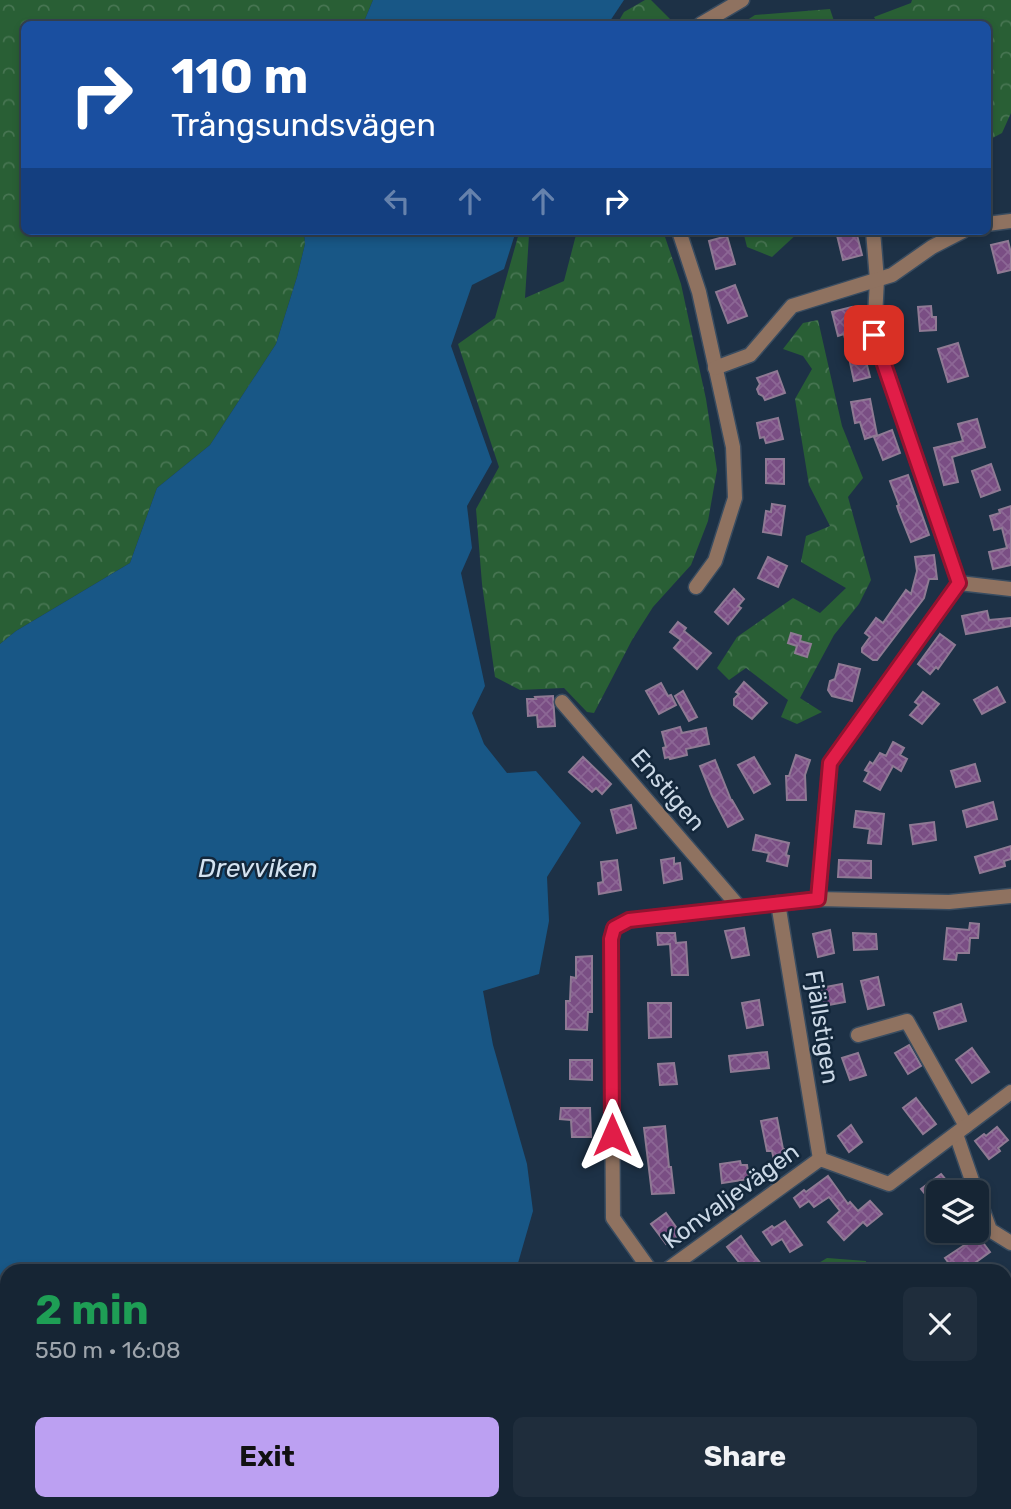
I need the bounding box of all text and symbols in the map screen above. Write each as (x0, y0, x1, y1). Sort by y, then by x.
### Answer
text: 110 m (171, 47, 308, 105)
icon: right (56, 49, 147, 140)
text: Trångsundsvägen (171, 106, 436, 144)
icon: left (378, 182, 416, 220)
icon: ahead (451, 182, 489, 220)
icon: ahead (524, 182, 562, 220)
icon: right (597, 182, 635, 220)
pin (844, 305, 904, 365)
icon: arrive (855, 316, 893, 354)
street label: Enstigen (625, 744, 711, 836)
water label: Drevviken (198, 853, 318, 884)
street label: Fjällstigen (799, 968, 845, 1086)
position arrow (575, 1098, 649, 1172)
street label: Konvaljevägen (658, 1137, 804, 1255)
map controls (926, 1180, 989, 1243)
button: layers (926, 1180, 989, 1243)
text: 2 min (35, 1285, 149, 1335)
button: close (903, 1287, 977, 1361)
text: 550 m · 16:08 (35, 1336, 181, 1364)
button: Exit (35, 1417, 499, 1497)
button: Share (513, 1417, 977, 1497)

